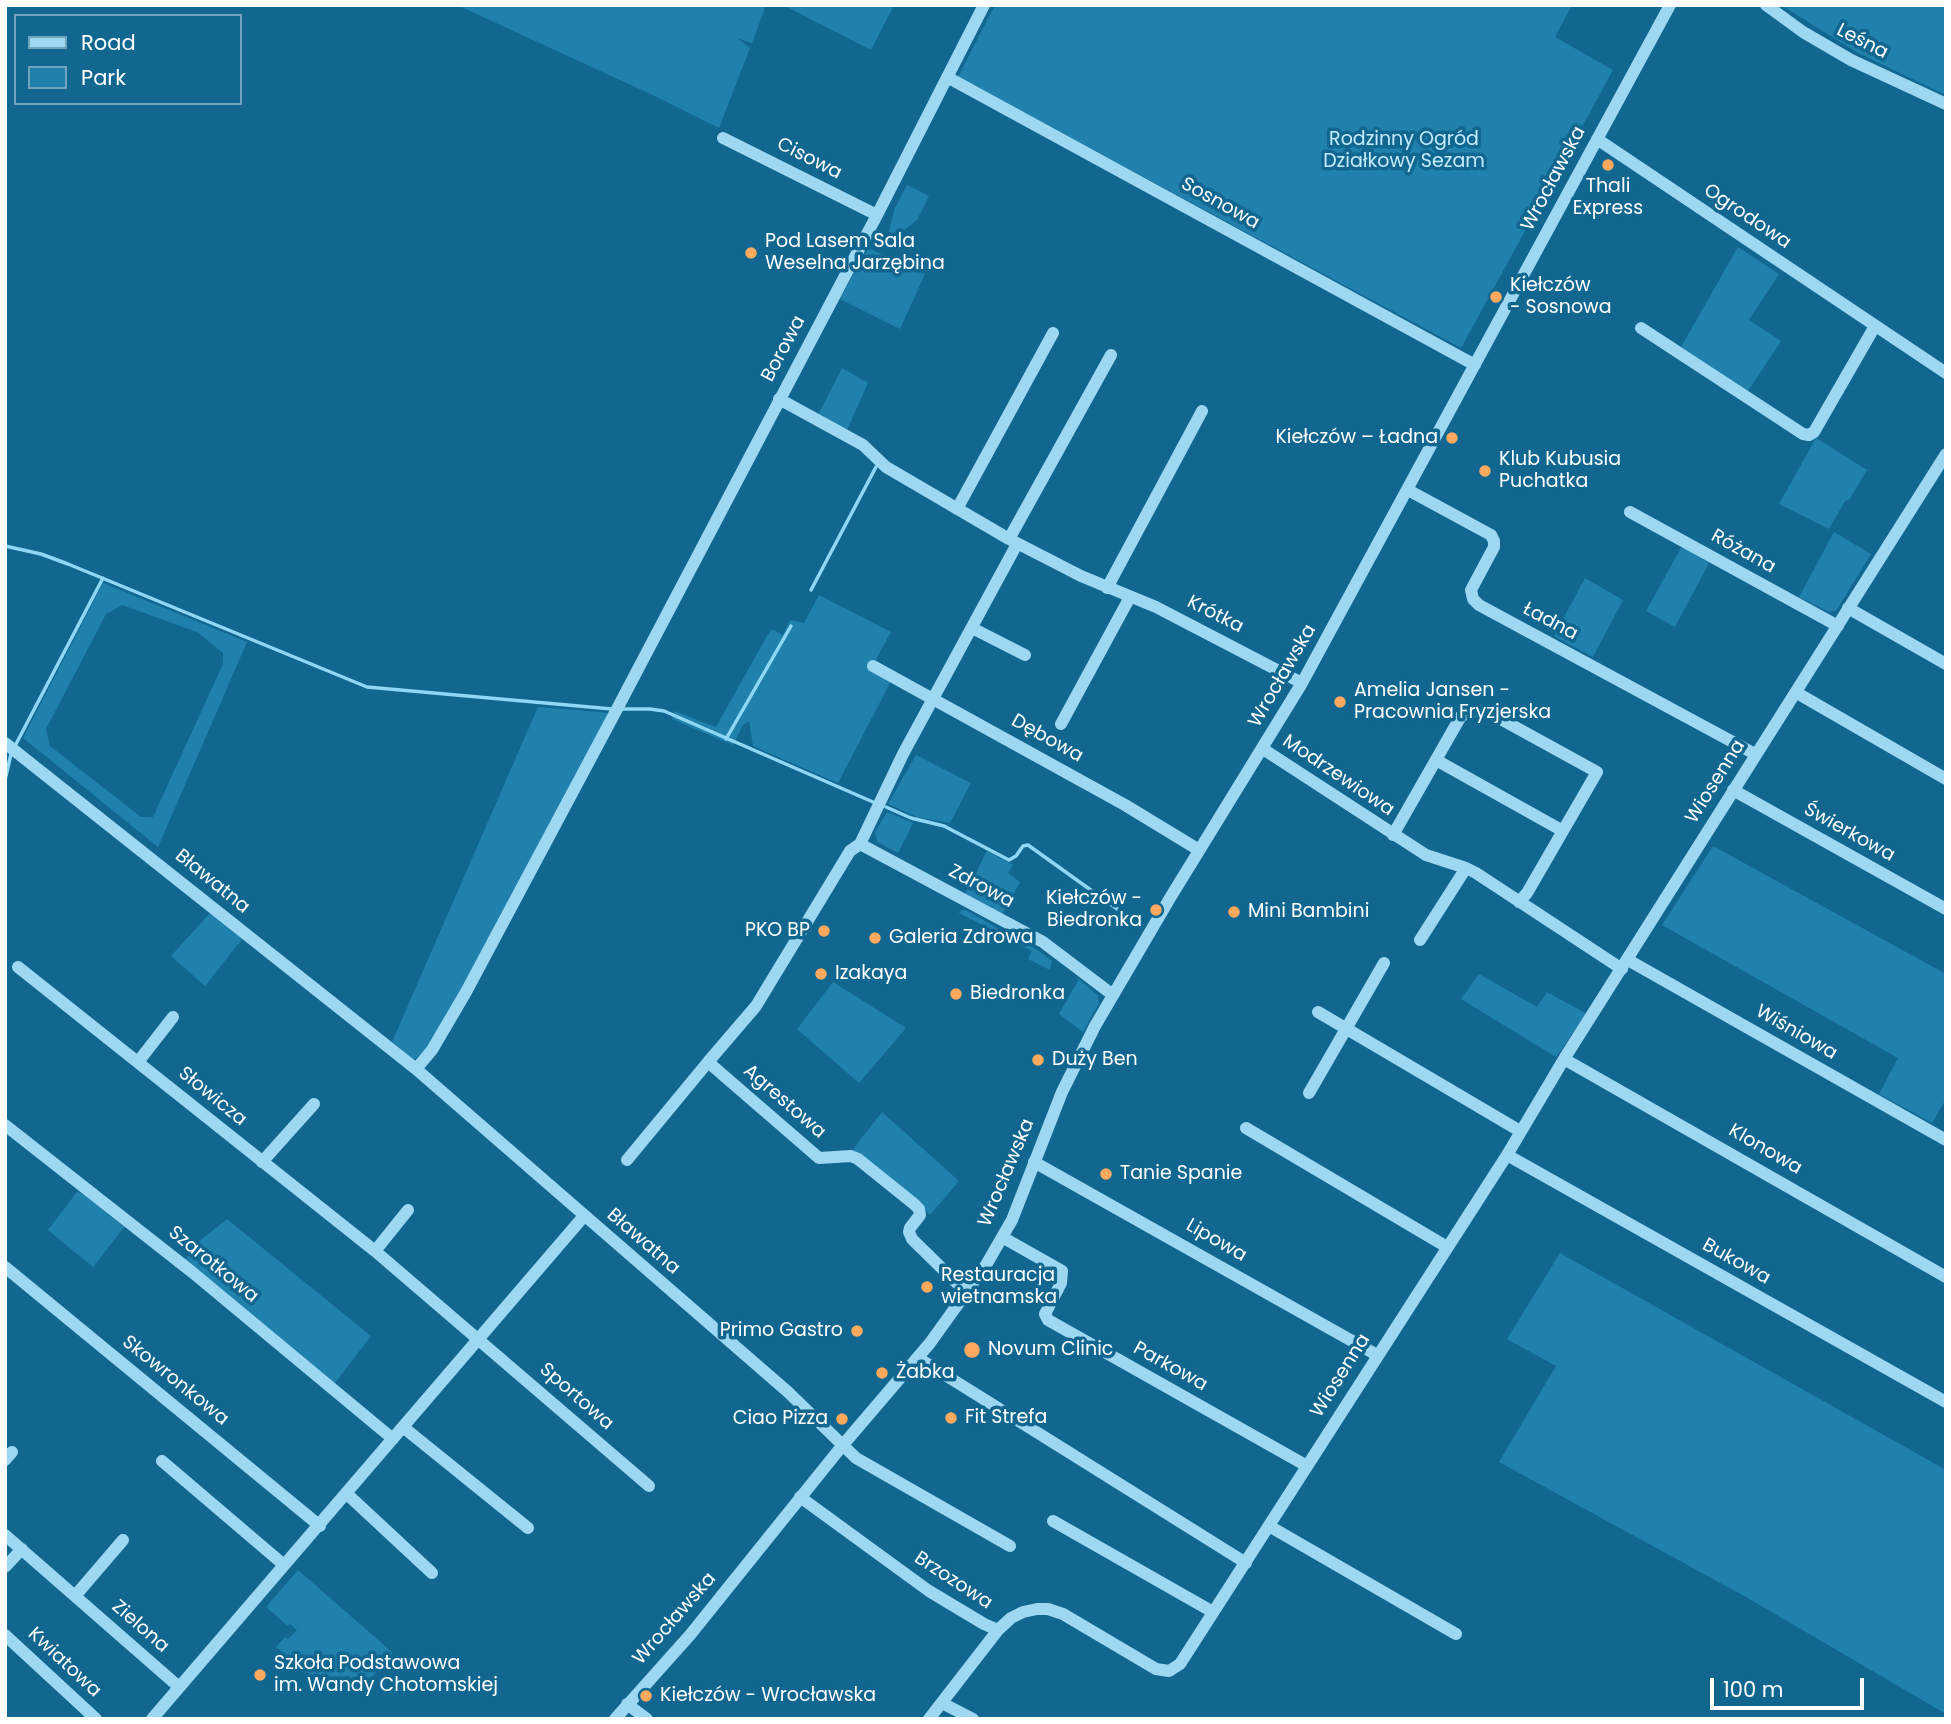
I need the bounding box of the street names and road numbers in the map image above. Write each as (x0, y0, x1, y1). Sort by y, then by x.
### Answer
street label: Leśna (1832, 19, 1892, 65)
street label: Wrocławska (1517, 123, 1591, 235)
street label: Cisowa (773, 133, 845, 185)
street label: Sosnowa (1177, 173, 1263, 235)
street label: Ogrodowa (1699, 179, 1795, 255)
street label: Borowa (757, 312, 811, 386)
street label: Różana (1707, 525, 1779, 579)
street label: Krótka (1183, 591, 1247, 639)
street label: Ładna (1519, 598, 1581, 646)
street label: Wrocławska (1244, 620, 1322, 732)
street label: Dębowa (1007, 710, 1087, 768)
street label: Modrzewiowa (1278, 730, 1398, 822)
street label: Wiosenna (1681, 736, 1751, 828)
street label: Świerkowa (1799, 799, 1899, 867)
street label: Bławatna (170, 845, 254, 919)
street label: Zdrowa (944, 860, 1018, 914)
street label: Wiśniowa (1751, 1000, 1841, 1066)
street label: Agrestowa (738, 1060, 830, 1144)
street label: Słowicza (173, 1063, 251, 1131)
street label: Wrocławska (974, 1116, 1040, 1230)
street label: Klonowa (1724, 1120, 1806, 1180)
street label: Bławatna (602, 1204, 684, 1280)
street label: Lipowa (1182, 1215, 1250, 1267)
street label: Szarotkowa (163, 1222, 263, 1308)
street label: Bukowa (1698, 1234, 1774, 1290)
street label: Wiosenna (1306, 1330, 1376, 1422)
street label: Skowronkowa (117, 1331, 233, 1431)
street label: Parkowa (1129, 1337, 1211, 1397)
street label: Sportowa (534, 1359, 618, 1435)
street label: Brzozowa (910, 1547, 996, 1615)
street label: Wrocławska (629, 1568, 721, 1670)
street label: Zielona (107, 1596, 173, 1658)
street label: Kwiatowa (23, 1623, 105, 1703)

